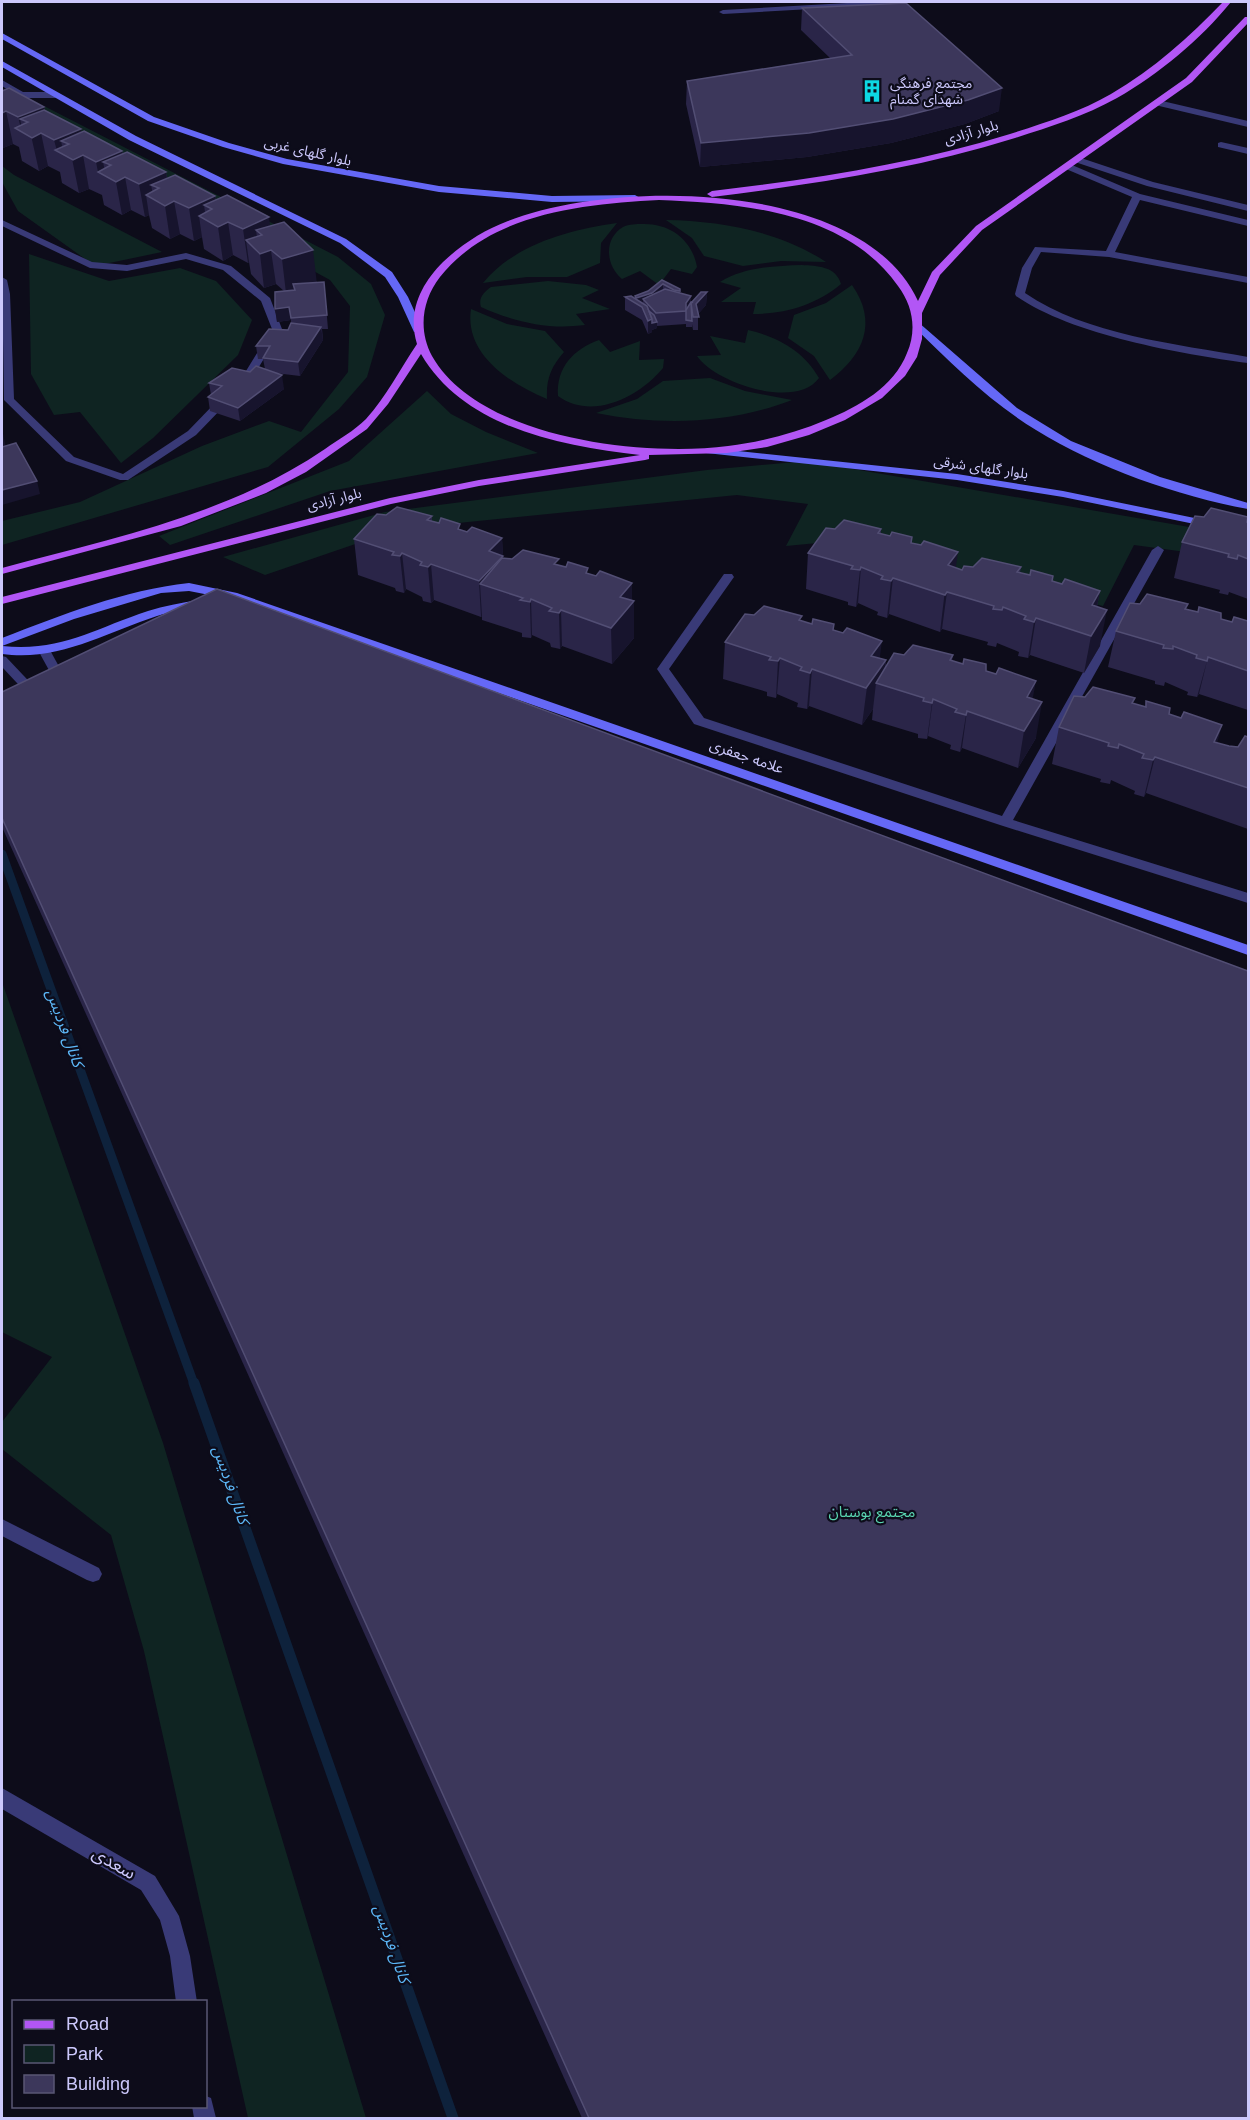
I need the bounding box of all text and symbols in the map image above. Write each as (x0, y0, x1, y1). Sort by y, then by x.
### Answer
place label: مجتمع فرهنگی شهدای گمنام (890, 75, 972, 110)
building icon: مجتمع فرهنگی شهدای گمنام (859, 78, 885, 104)
street label: بلوار آزادی (942, 117, 1000, 148)
street label: بلوار گلهای غربی (263, 133, 353, 170)
street label: بلوار گلهای شرقی (933, 452, 1030, 483)
street label: بلوار آزادی (305, 484, 363, 514)
street label: علامه جعفری (707, 735, 787, 778)
water label: کانال فردیس (42, 987, 88, 1073)
water label: کانال فردیس (209, 1444, 253, 1530)
park label: مجتمع بوستان (829, 1503, 915, 1524)
street label: سعدی (88, 1843, 139, 1884)
water label: کانال فردیس (370, 1903, 414, 1989)
legend (12, 2000, 207, 2108)
text: Road (66, 2014, 109, 2034)
text: Park (66, 2044, 104, 2064)
text: Building (66, 2074, 130, 2094)

